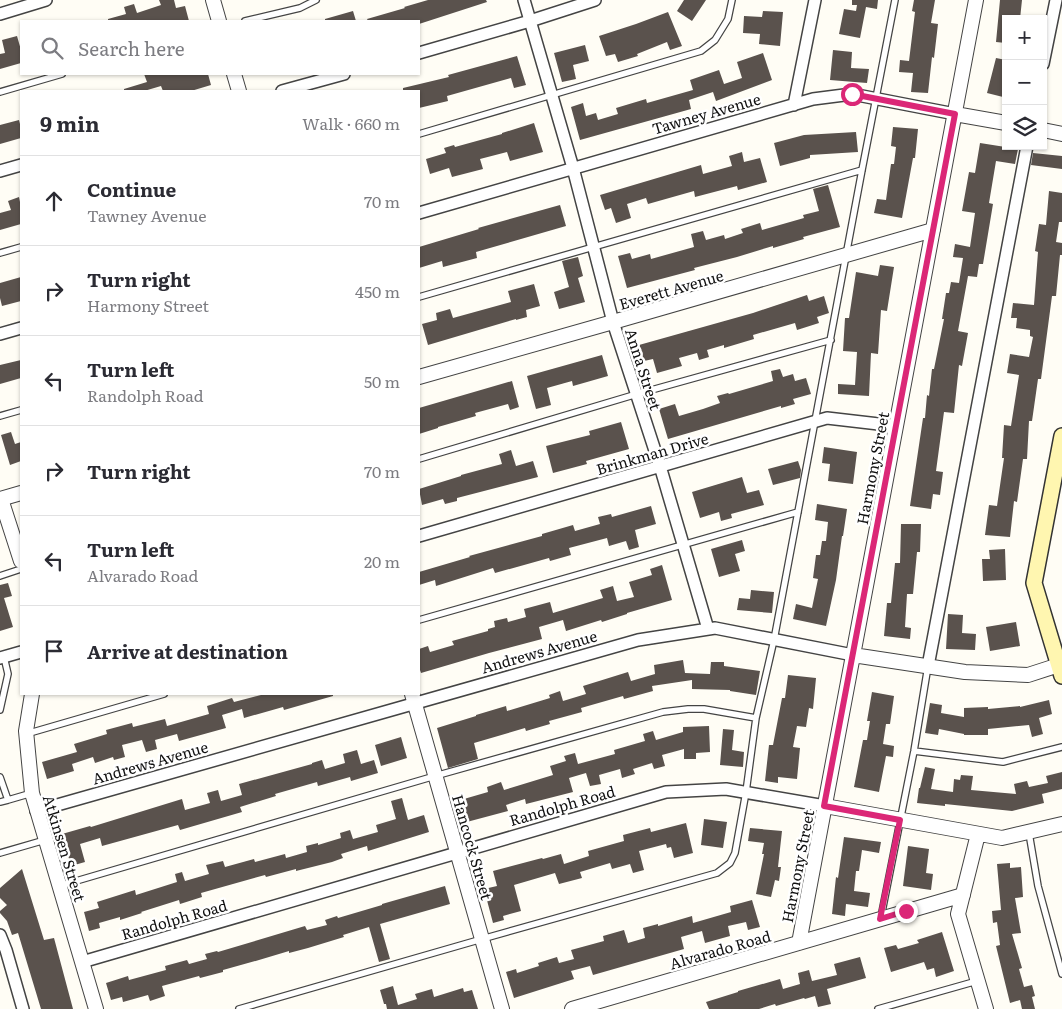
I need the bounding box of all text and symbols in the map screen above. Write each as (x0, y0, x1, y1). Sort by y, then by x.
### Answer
map controls (1002, 15, 1047, 150)
button: + (1002, 15, 1047, 60)
search box (20, 20, 420, 75)
icon: search (38, 34, 66, 62)
text: Search here (78, 34, 185, 62)
button: − (1002, 60, 1047, 105)
route start (841, 83, 864, 106)
street label: Tawney Avenue (649, 86, 763, 140)
button: layers (1002, 105, 1047, 150)
text: 9 min (40, 107, 100, 138)
text: Walk · 660 m (302, 111, 400, 135)
text: Continue (87, 175, 176, 203)
icon: ahead (40, 187, 68, 215)
text: 70 m (364, 189, 400, 213)
text: Tawney Avenue (87, 203, 207, 227)
street label: Everett Avenue (616, 263, 726, 315)
text: Turn right (87, 265, 191, 293)
icon: right (40, 277, 68, 305)
text: 450 m (355, 279, 400, 303)
text: Harmony Street (87, 293, 209, 317)
street label: Anna Street (620, 325, 668, 413)
text: Turn left (87, 355, 174, 383)
icon: left (40, 367, 68, 395)
text: 50 m (364, 369, 400, 393)
text: Randolph Road (87, 383, 204, 407)
street label: Harmony Street (850, 410, 894, 526)
street label: Brinkman Drive (593, 426, 711, 480)
icon: right (40, 457, 68, 485)
text: Turn right (87, 457, 191, 485)
text: 70 m (364, 459, 400, 483)
text: Turn left (87, 535, 174, 563)
icon: left (40, 547, 68, 575)
text: 20 m (364, 549, 400, 573)
text: Alvarado Road (87, 563, 198, 587)
street label: Andrews Avenue (478, 623, 600, 679)
icon: arrive (40, 637, 68, 665)
text: Arrive at destination (87, 637, 288, 665)
street label: Andrews Avenue (89, 734, 211, 790)
street label: Randolph Road (506, 779, 618, 831)
street label: Hancock Street (447, 791, 499, 903)
street label: Atkinsen Street (38, 792, 92, 904)
street label: Harmony Street (775, 808, 819, 924)
street label: Randolph Road (118, 893, 230, 945)
route end (895, 900, 918, 923)
street label: Alvarado Road (667, 924, 773, 974)

